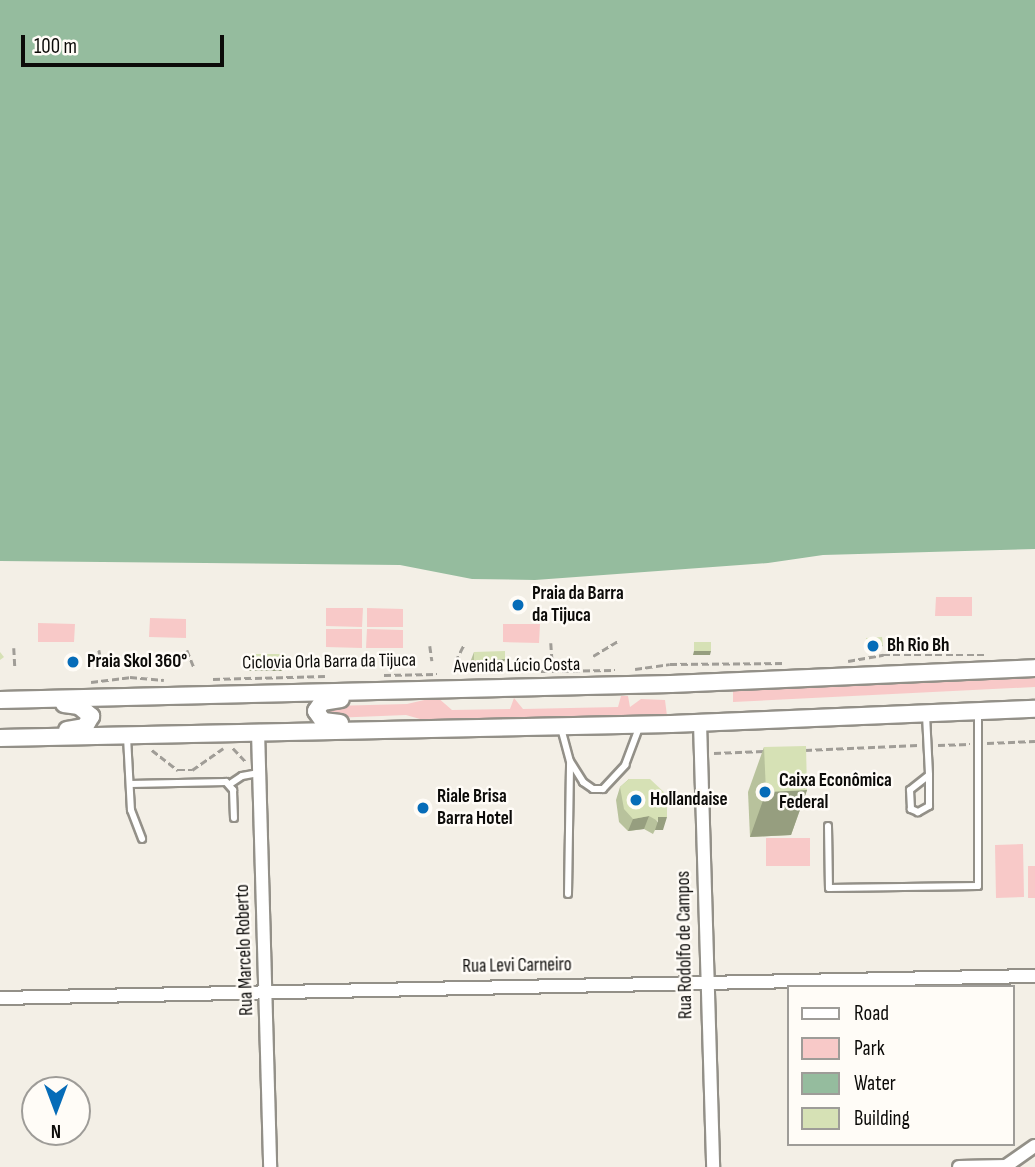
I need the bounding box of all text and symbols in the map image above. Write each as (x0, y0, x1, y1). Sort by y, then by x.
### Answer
scale bar (24, 21, 228, 65)
text: 100 m (34, 34, 77, 59)
place label: Praia da Barra da Tijuca (532, 583, 624, 627)
marker: Praia da Barra da Tijuca (510, 597, 526, 613)
place label: Bh Rio Bh (887, 635, 949, 657)
marker: Bh Rio Bh (865, 638, 881, 654)
street label: Ciclovia Orla Barra da Tijuca (242, 649, 416, 675)
place label: Praia Skol 360° (87, 651, 187, 673)
street label: Avenida Lúcio Costa (454, 653, 580, 679)
marker: Praia Skol 360° (65, 654, 81, 670)
place label: Caixa Econômica Federal (779, 770, 892, 814)
marker: Caixa Econômica Federal (757, 784, 773, 800)
place label: Riale Brisa Barra Hotel (437, 786, 513, 830)
place label: Hollandaise (650, 789, 728, 811)
marker: Hollandaise (628, 792, 644, 808)
marker: Riale Brisa Barra Hotel (415, 800, 431, 816)
street label: Rua Rodolfo de Campos (672, 871, 698, 1019)
street label: Rua Marcelo Roberto (231, 884, 259, 1016)
street label: Rua Levi Carneiro (462, 954, 572, 978)
legend (786, 985, 1014, 1146)
text: Road (854, 1001, 889, 1026)
text: Park (854, 1036, 885, 1061)
text: Water (854, 1071, 896, 1096)
north arrow (21, 1076, 91, 1146)
text: Building (854, 1106, 910, 1131)
text: N (51, 1119, 61, 1142)

